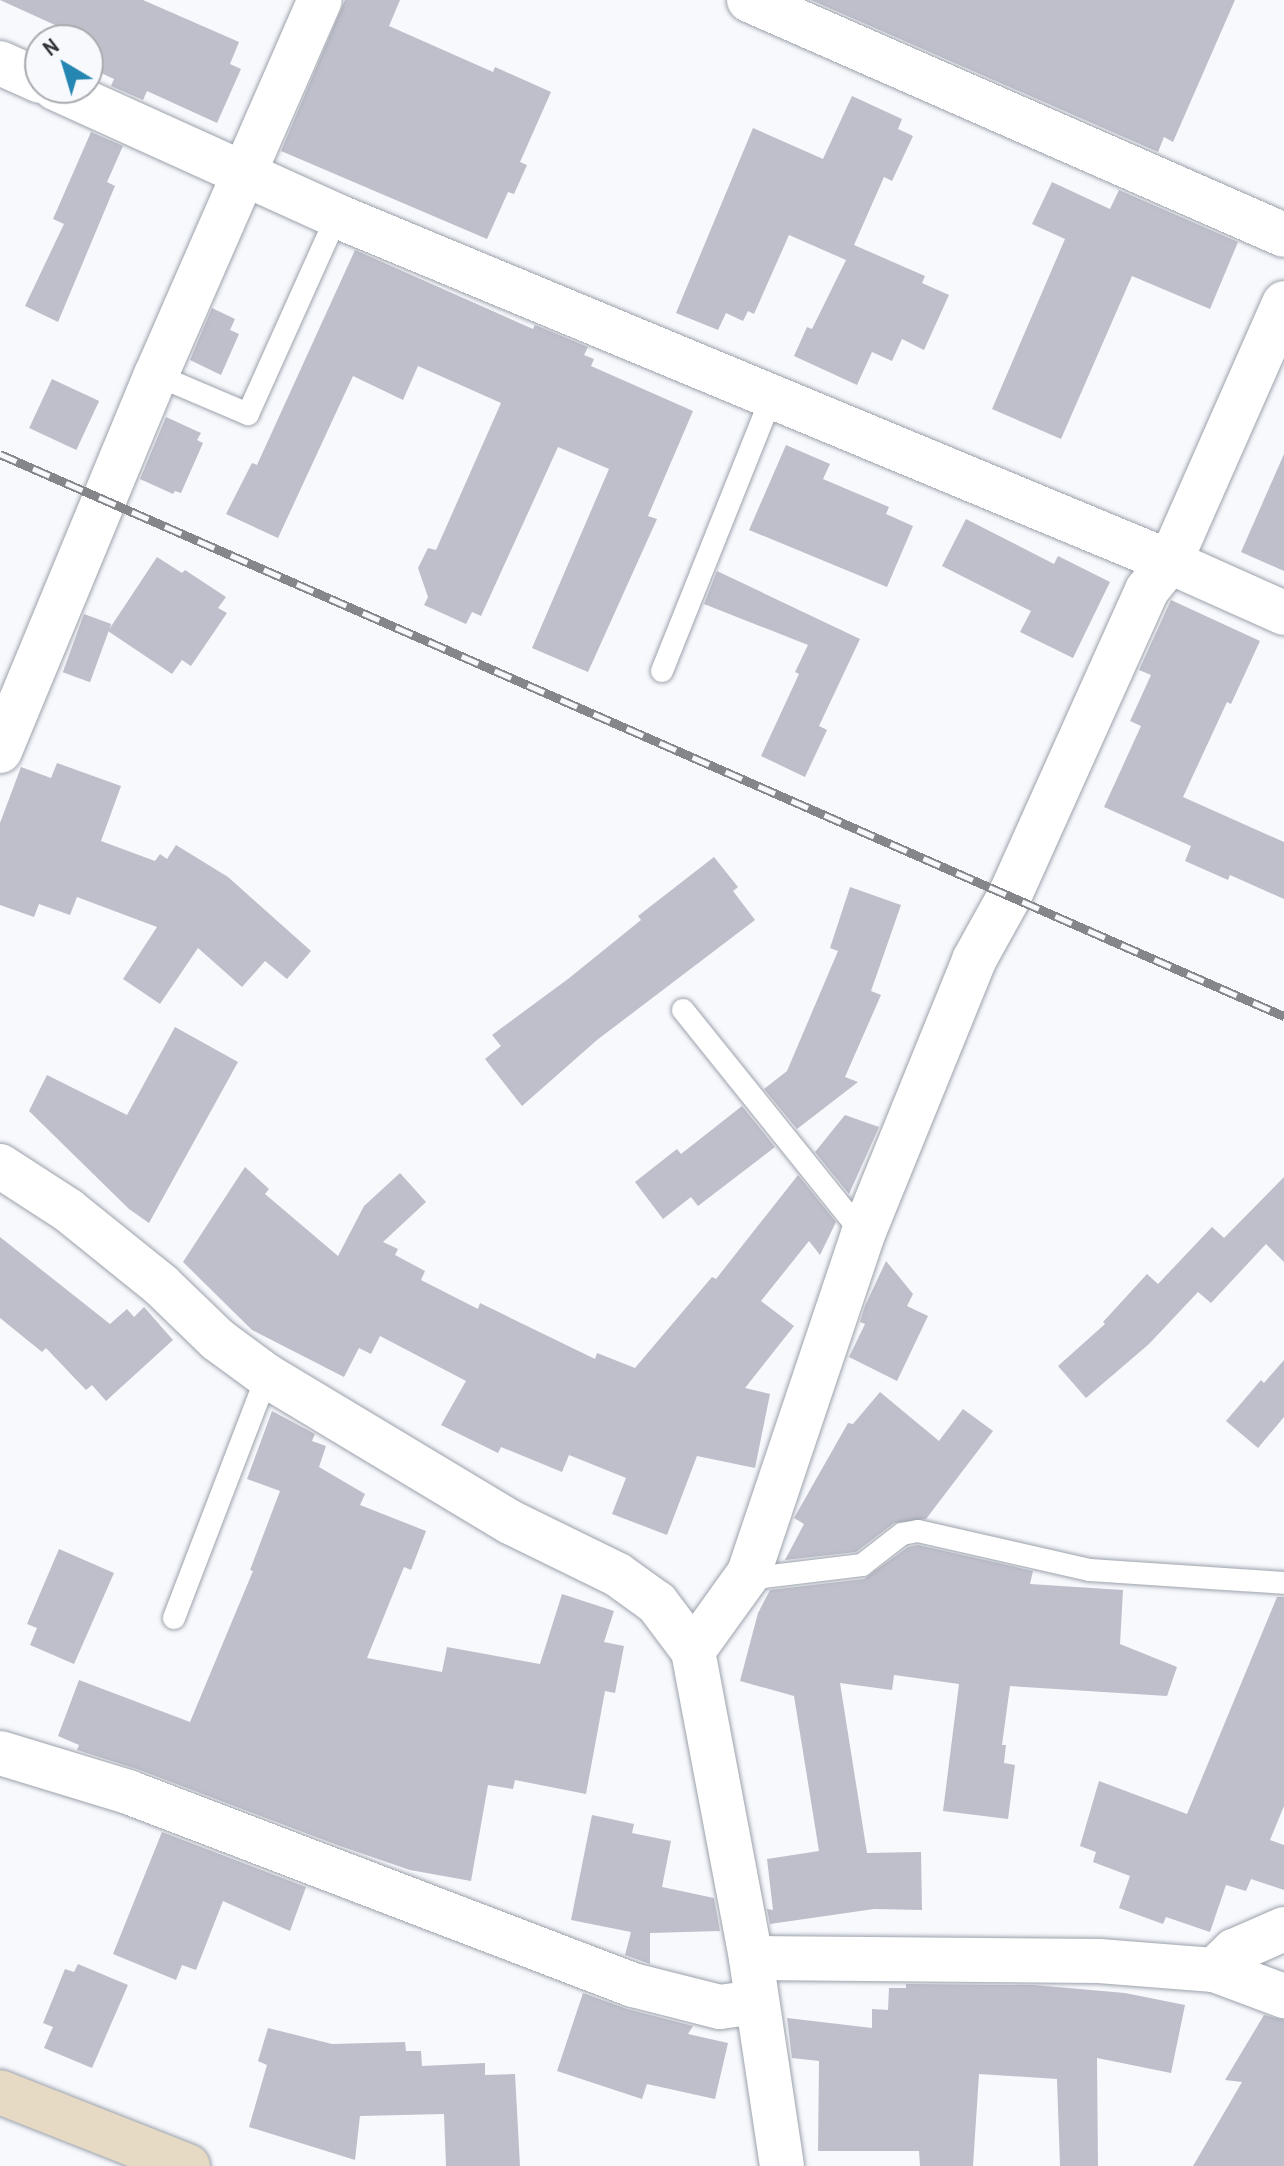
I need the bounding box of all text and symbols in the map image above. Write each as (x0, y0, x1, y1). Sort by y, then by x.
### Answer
north arrow (24, 24, 104, 104)
text: N (36, 31, 65, 62)

